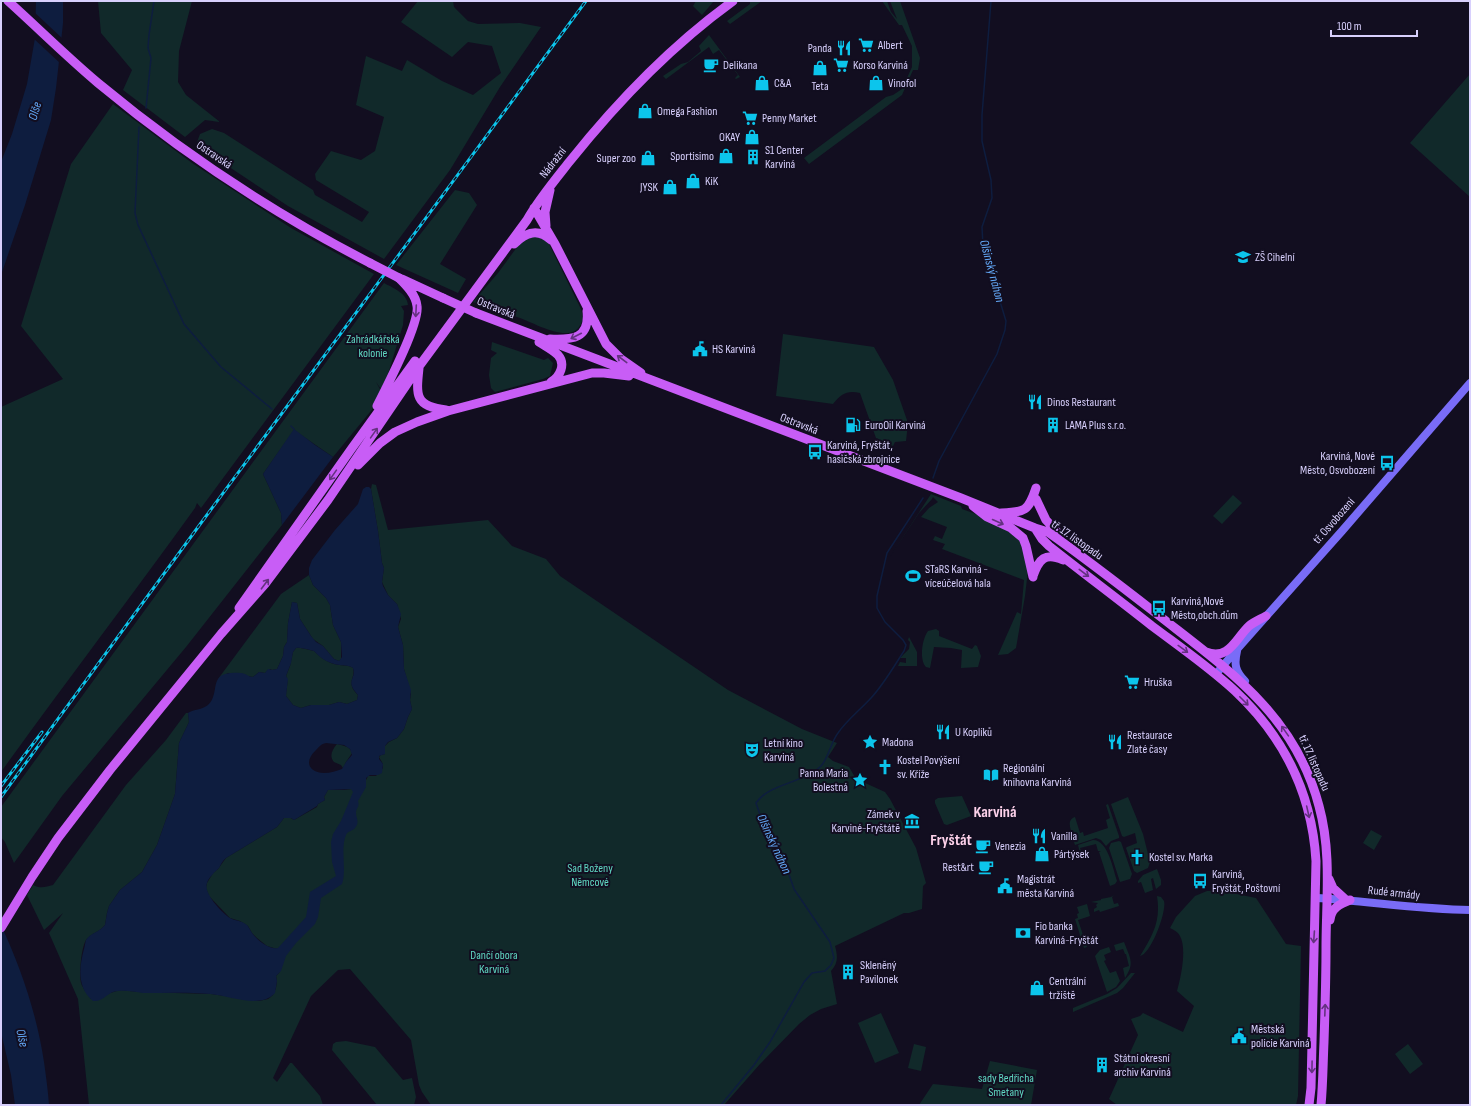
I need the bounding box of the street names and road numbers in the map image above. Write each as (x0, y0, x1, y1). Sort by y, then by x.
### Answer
street label: Ostravská (193, 138, 235, 173)
street label: Nádražní (536, 144, 570, 182)
street label: Ostravská (475, 294, 518, 323)
street label: Ostravská (778, 410, 821, 438)
street label: tř. Osvobození (1310, 494, 1359, 547)
street label: tř. 17. listopadu (1048, 517, 1106, 563)
street label: tř. 17. listopadu (1295, 733, 1333, 793)
street label: Rudé armády (1367, 883, 1421, 903)

